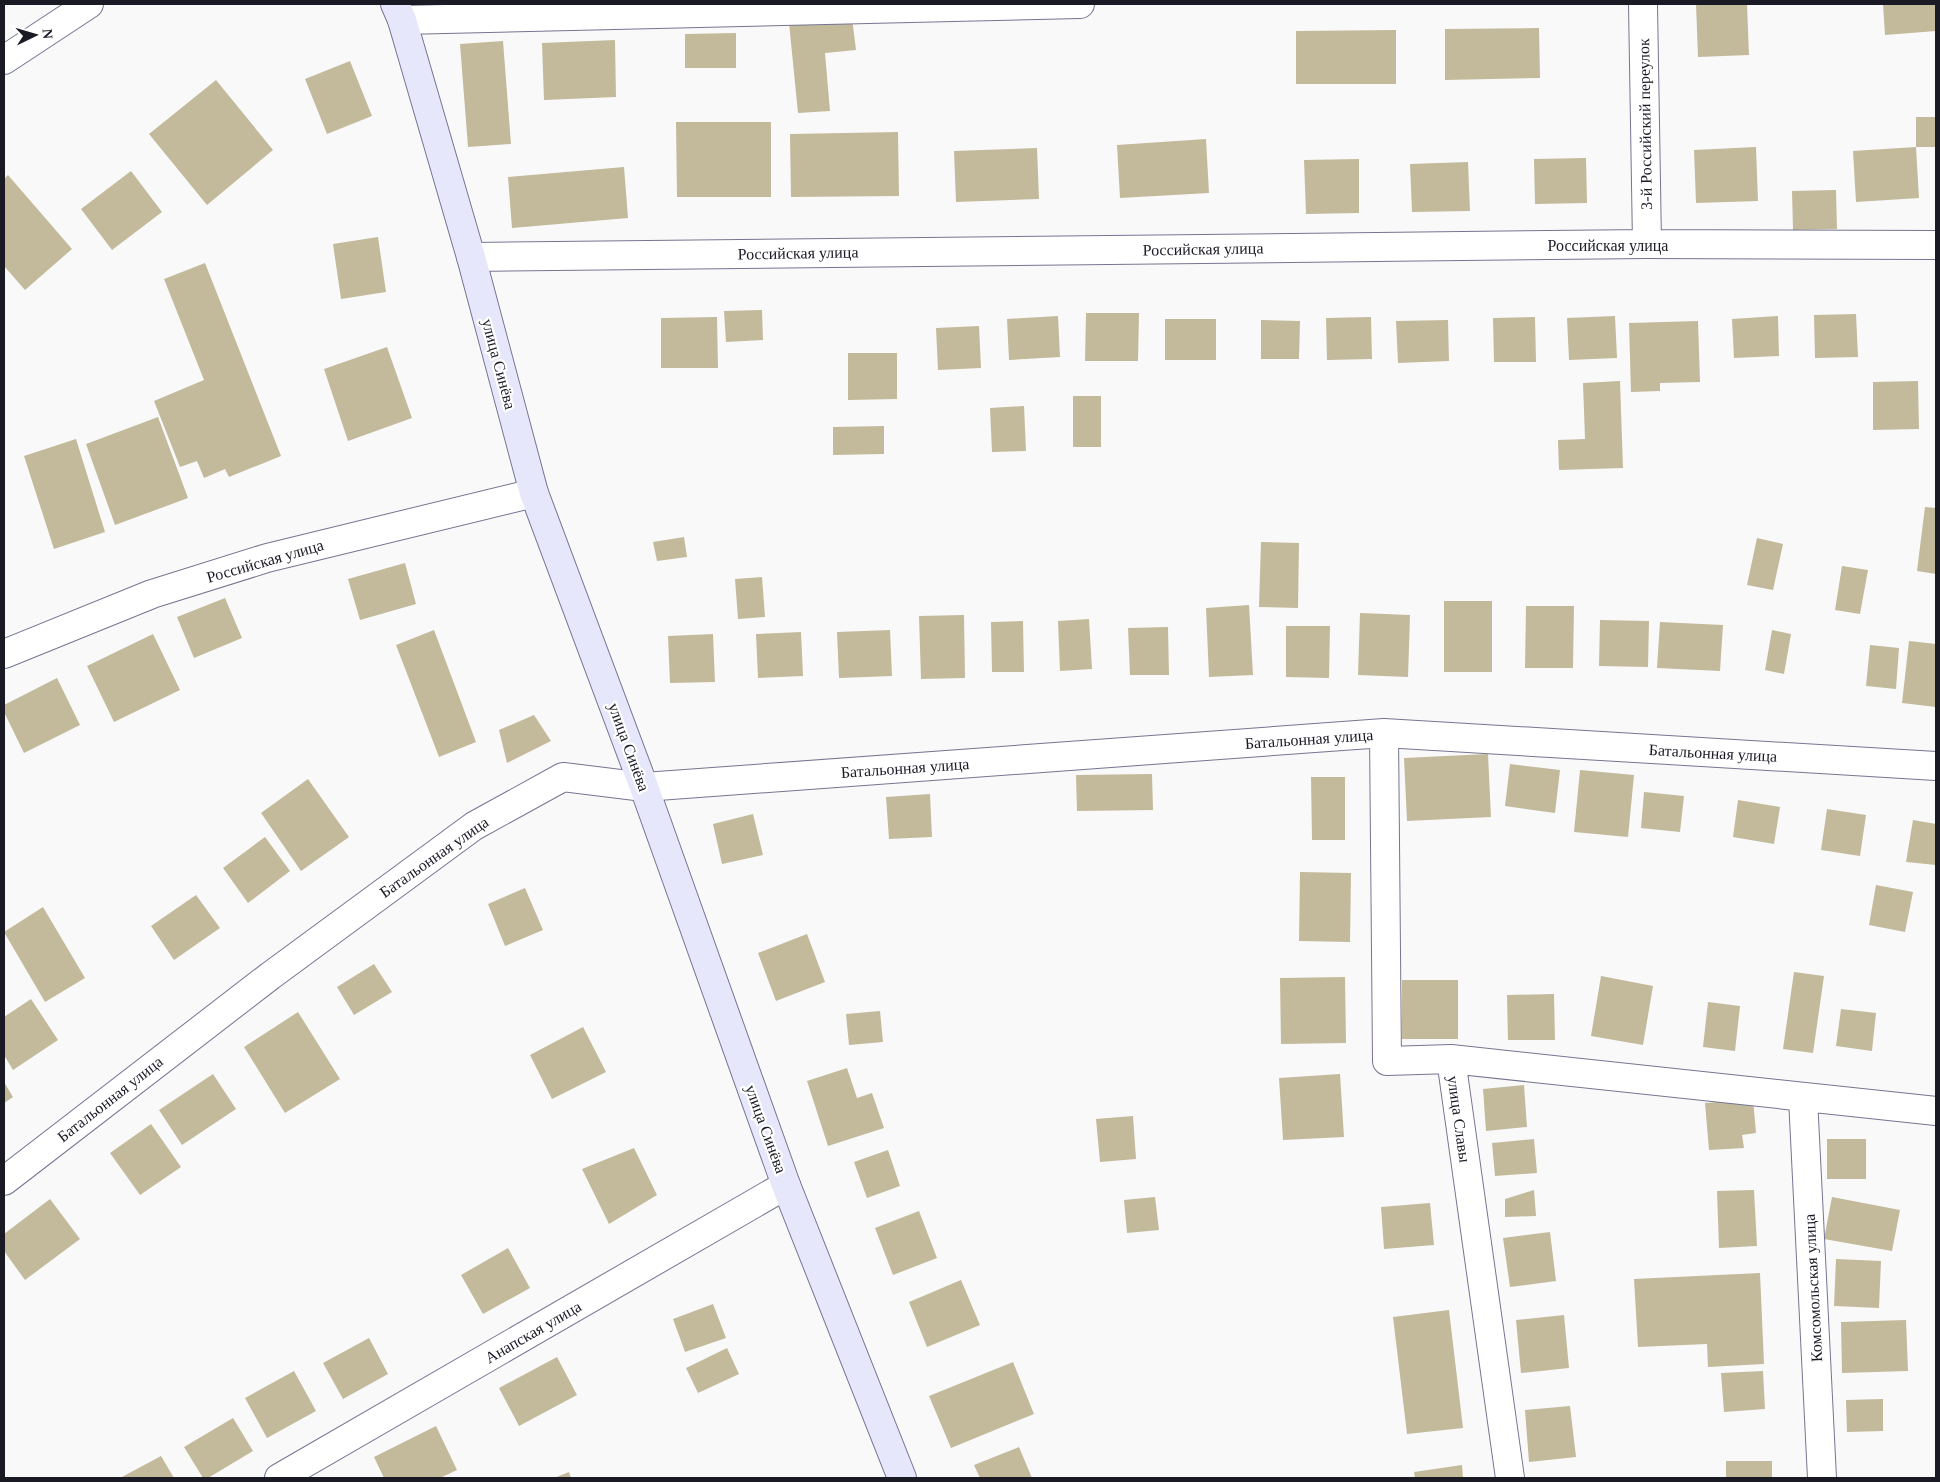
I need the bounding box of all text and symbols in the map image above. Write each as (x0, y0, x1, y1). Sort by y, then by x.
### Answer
north arrow (10, 10, 60, 60)
text: N (40, 28, 55, 40)
street label: 3-й Российский переулок (1635, 38, 1656, 210)
street label: Российская улица (1548, 237, 1668, 255)
street label: Российская улица (1142, 239, 1264, 260)
street label: Российская улица (737, 243, 859, 264)
street label: улица Синёва (478, 317, 519, 411)
street label: Российская улица (205, 536, 326, 587)
street label: улица Синёва (604, 700, 653, 794)
street label: Батальонная улица (1244, 726, 1374, 753)
street label: Батальонная улица (1648, 741, 1778, 766)
street label: Батальонная улица (840, 755, 970, 782)
street label: Батальонная улица (376, 813, 492, 902)
street label: Батальонная улица (54, 1053, 167, 1146)
street label: улица Славы (1443, 1074, 1474, 1164)
street label: улица Синёва (741, 1082, 790, 1176)
street label: Комсомольская улица (1801, 1213, 1826, 1362)
street label: Анапская улица (482, 1298, 585, 1367)

